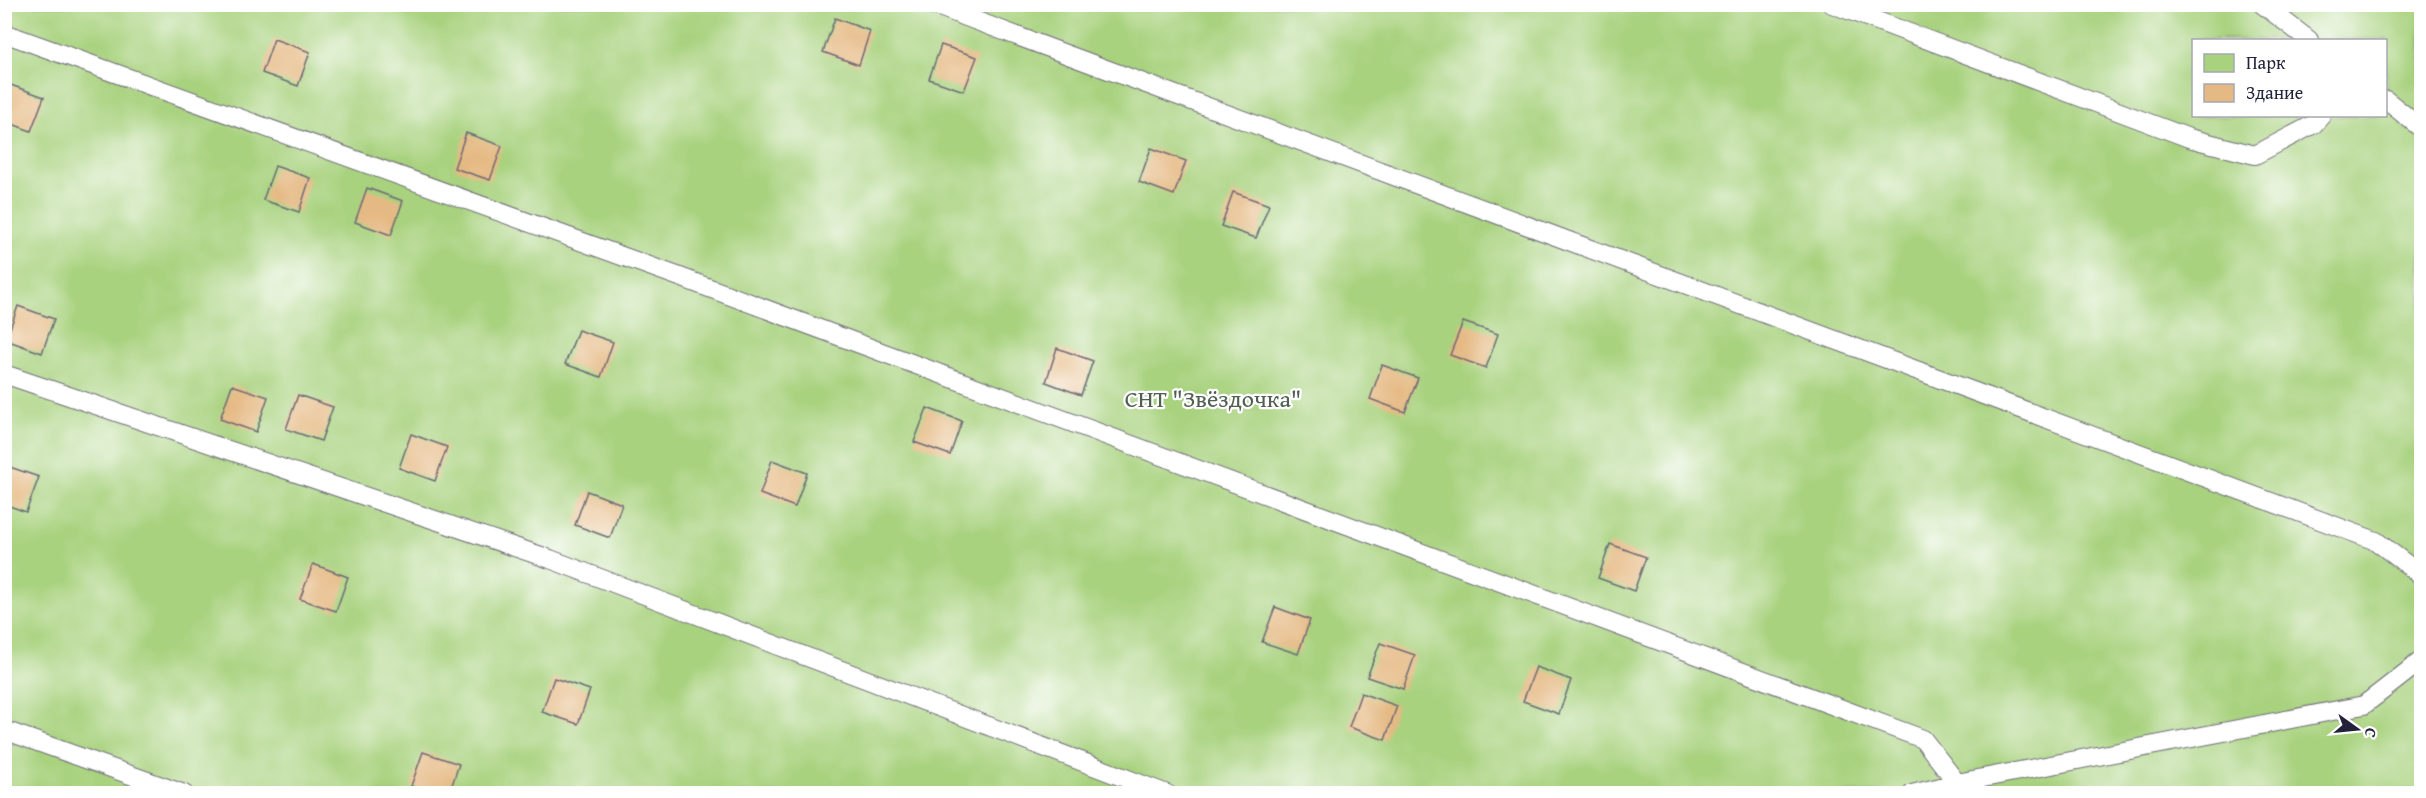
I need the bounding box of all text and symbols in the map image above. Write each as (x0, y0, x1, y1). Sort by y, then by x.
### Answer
legend (2192, 39, 2387, 117)
text: Парк (2246, 49, 2286, 76)
text: Здание (2246, 79, 2303, 106)
park label: СНТ "Звёздочка" (1125, 381, 1301, 416)
north arrow (2327, 699, 2387, 759)
text: С (2359, 725, 2384, 740)

